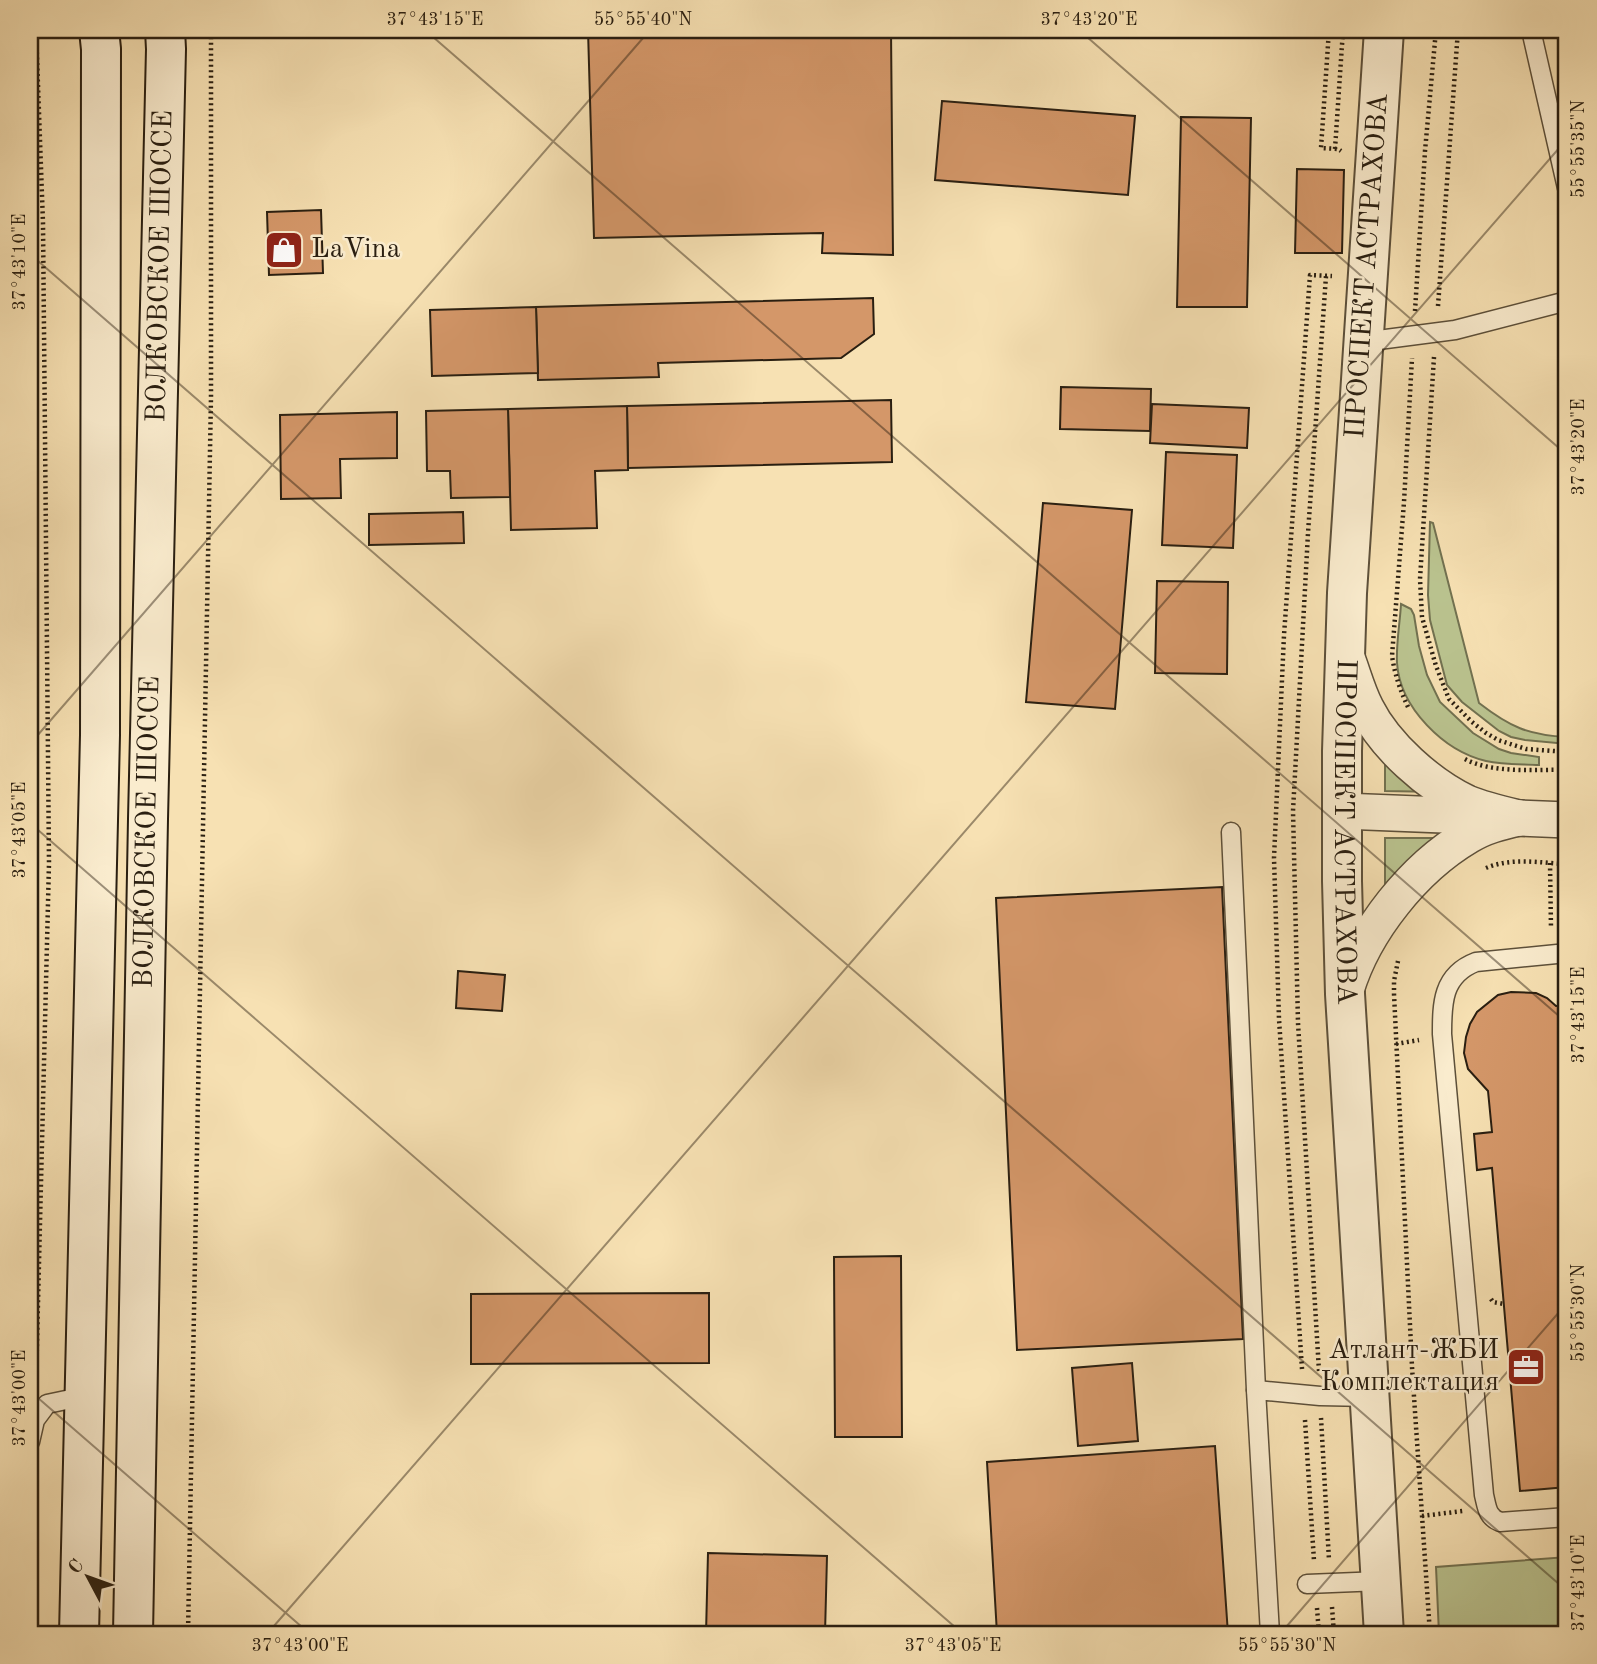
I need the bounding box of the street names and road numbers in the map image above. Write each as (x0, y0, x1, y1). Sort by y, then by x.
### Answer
street label: ПРОСПЕКТ АСТРАХОВА (1342, 93, 1394, 439)
street label: ВОЛКОВСКОЕ ШОССЕ (143, 110, 179, 423)
street label: ПРОСПЕКТ АСТРАХОВА (1328, 658, 1359, 1005)
street label: ВОЛКОВСКОЕ ШОССЕ (131, 676, 165, 989)

